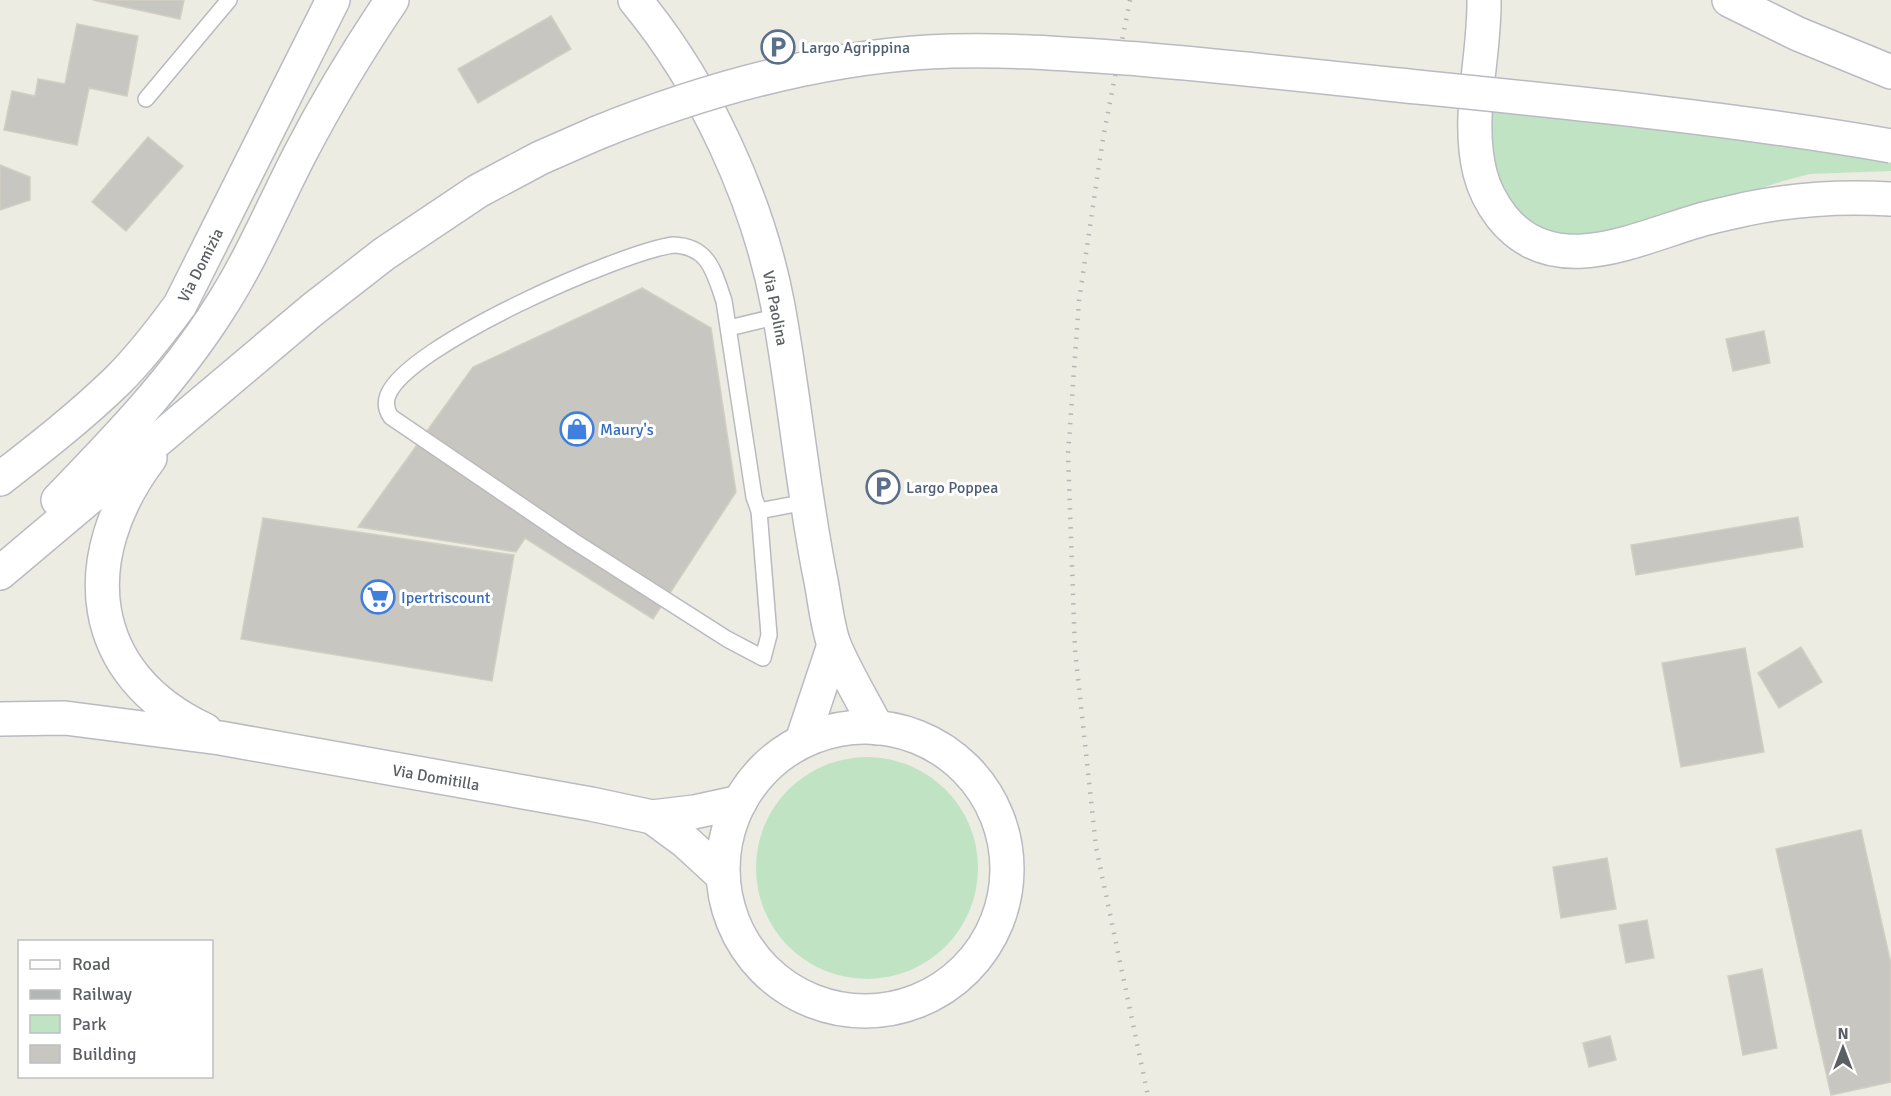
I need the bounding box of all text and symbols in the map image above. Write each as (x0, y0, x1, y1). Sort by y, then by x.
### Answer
parking icon: Largo Agrippina (760, 29, 796, 65)
place label: Largo Agrippina (801, 38, 910, 58)
street label: Via Domizia (174, 225, 228, 306)
street label: Via Paolina (758, 269, 792, 347)
shop icon: Maury's (559, 411, 595, 447)
place label: Maury's (600, 420, 654, 440)
parking icon: Largo Poppea (865, 469, 901, 505)
place label: Largo Poppea (906, 478, 998, 498)
supermarket icon: Ipertriscount (360, 579, 396, 615)
place label: Ipertriscount (401, 588, 491, 608)
street label: Via Domitilla (391, 760, 481, 795)
legend (18, 940, 213, 1078)
text: Road (72, 953, 111, 975)
text: Railway (72, 983, 133, 1005)
text: Park (72, 1013, 107, 1035)
north arrow (1813, 1018, 1873, 1078)
text: N (1837, 1024, 1849, 1044)
text: Building (72, 1043, 136, 1065)

